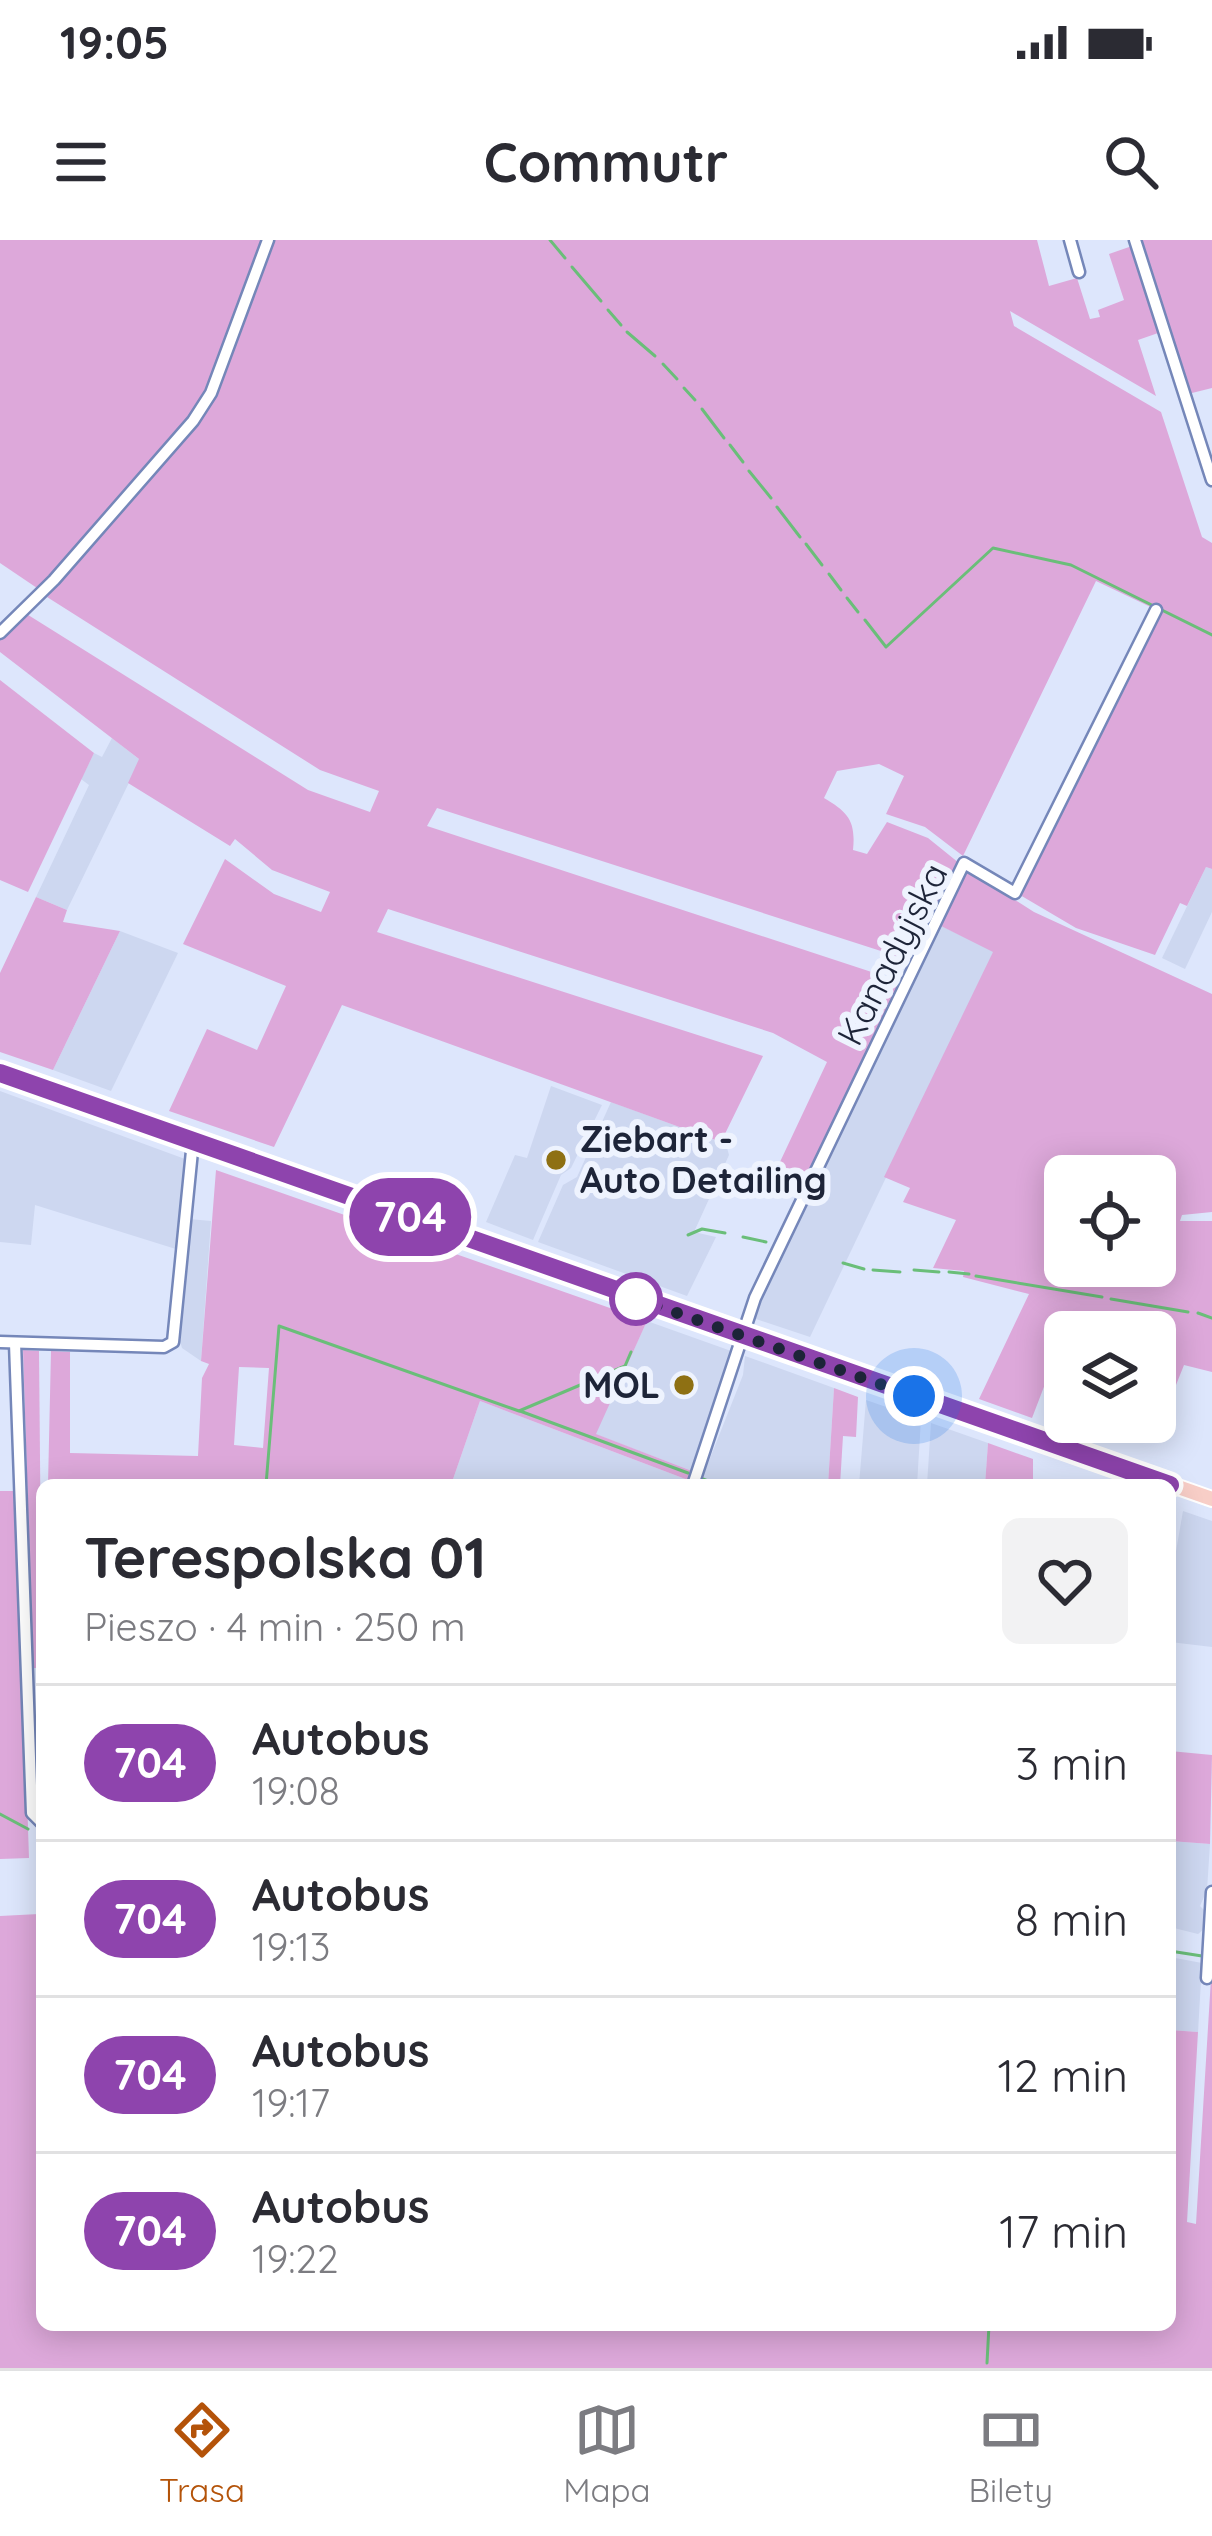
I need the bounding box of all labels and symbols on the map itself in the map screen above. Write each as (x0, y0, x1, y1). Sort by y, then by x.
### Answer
street label: Kanadyjska (826, 855, 957, 1052)
place label: Ziebart - Auto Detailing (580, 1116, 827, 1202)
marker: Ziebart - Auto Detailing (543, 1147, 569, 1173)
line badge: 704 (341, 1178, 479, 1256)
unlabelled marker (611, 1274, 661, 1324)
place label: MOL (583, 1362, 660, 1407)
your location (884, 1366, 944, 1426)
marker: MOL (671, 1372, 697, 1398)

